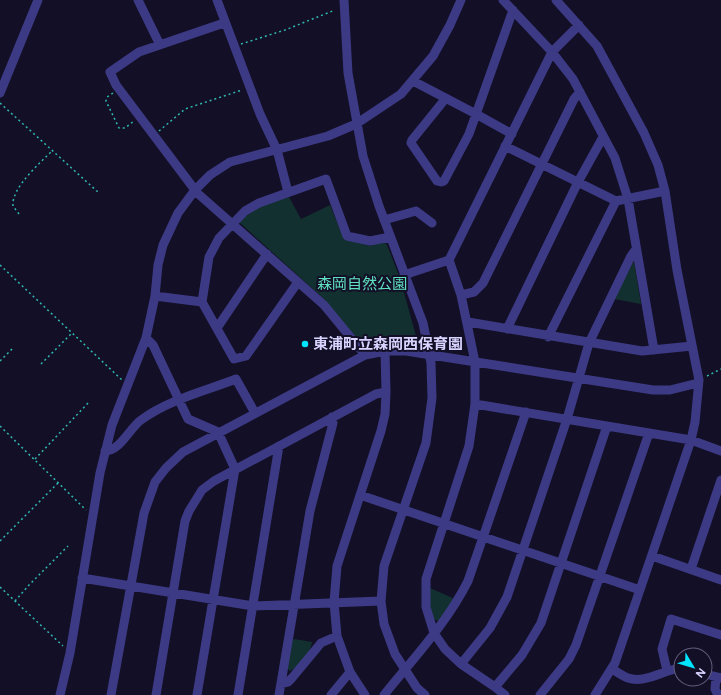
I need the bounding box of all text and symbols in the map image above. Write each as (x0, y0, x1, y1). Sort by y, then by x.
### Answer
park label: 森岡自然公園 (317, 275, 407, 293)
place label: 東浦町立森岡西保育園 (313, 335, 463, 353)
marker: 東浦町立森岡西保育園 (300, 339, 310, 349)
north arrow (673, 647, 713, 687)
text: N (693, 665, 708, 680)

